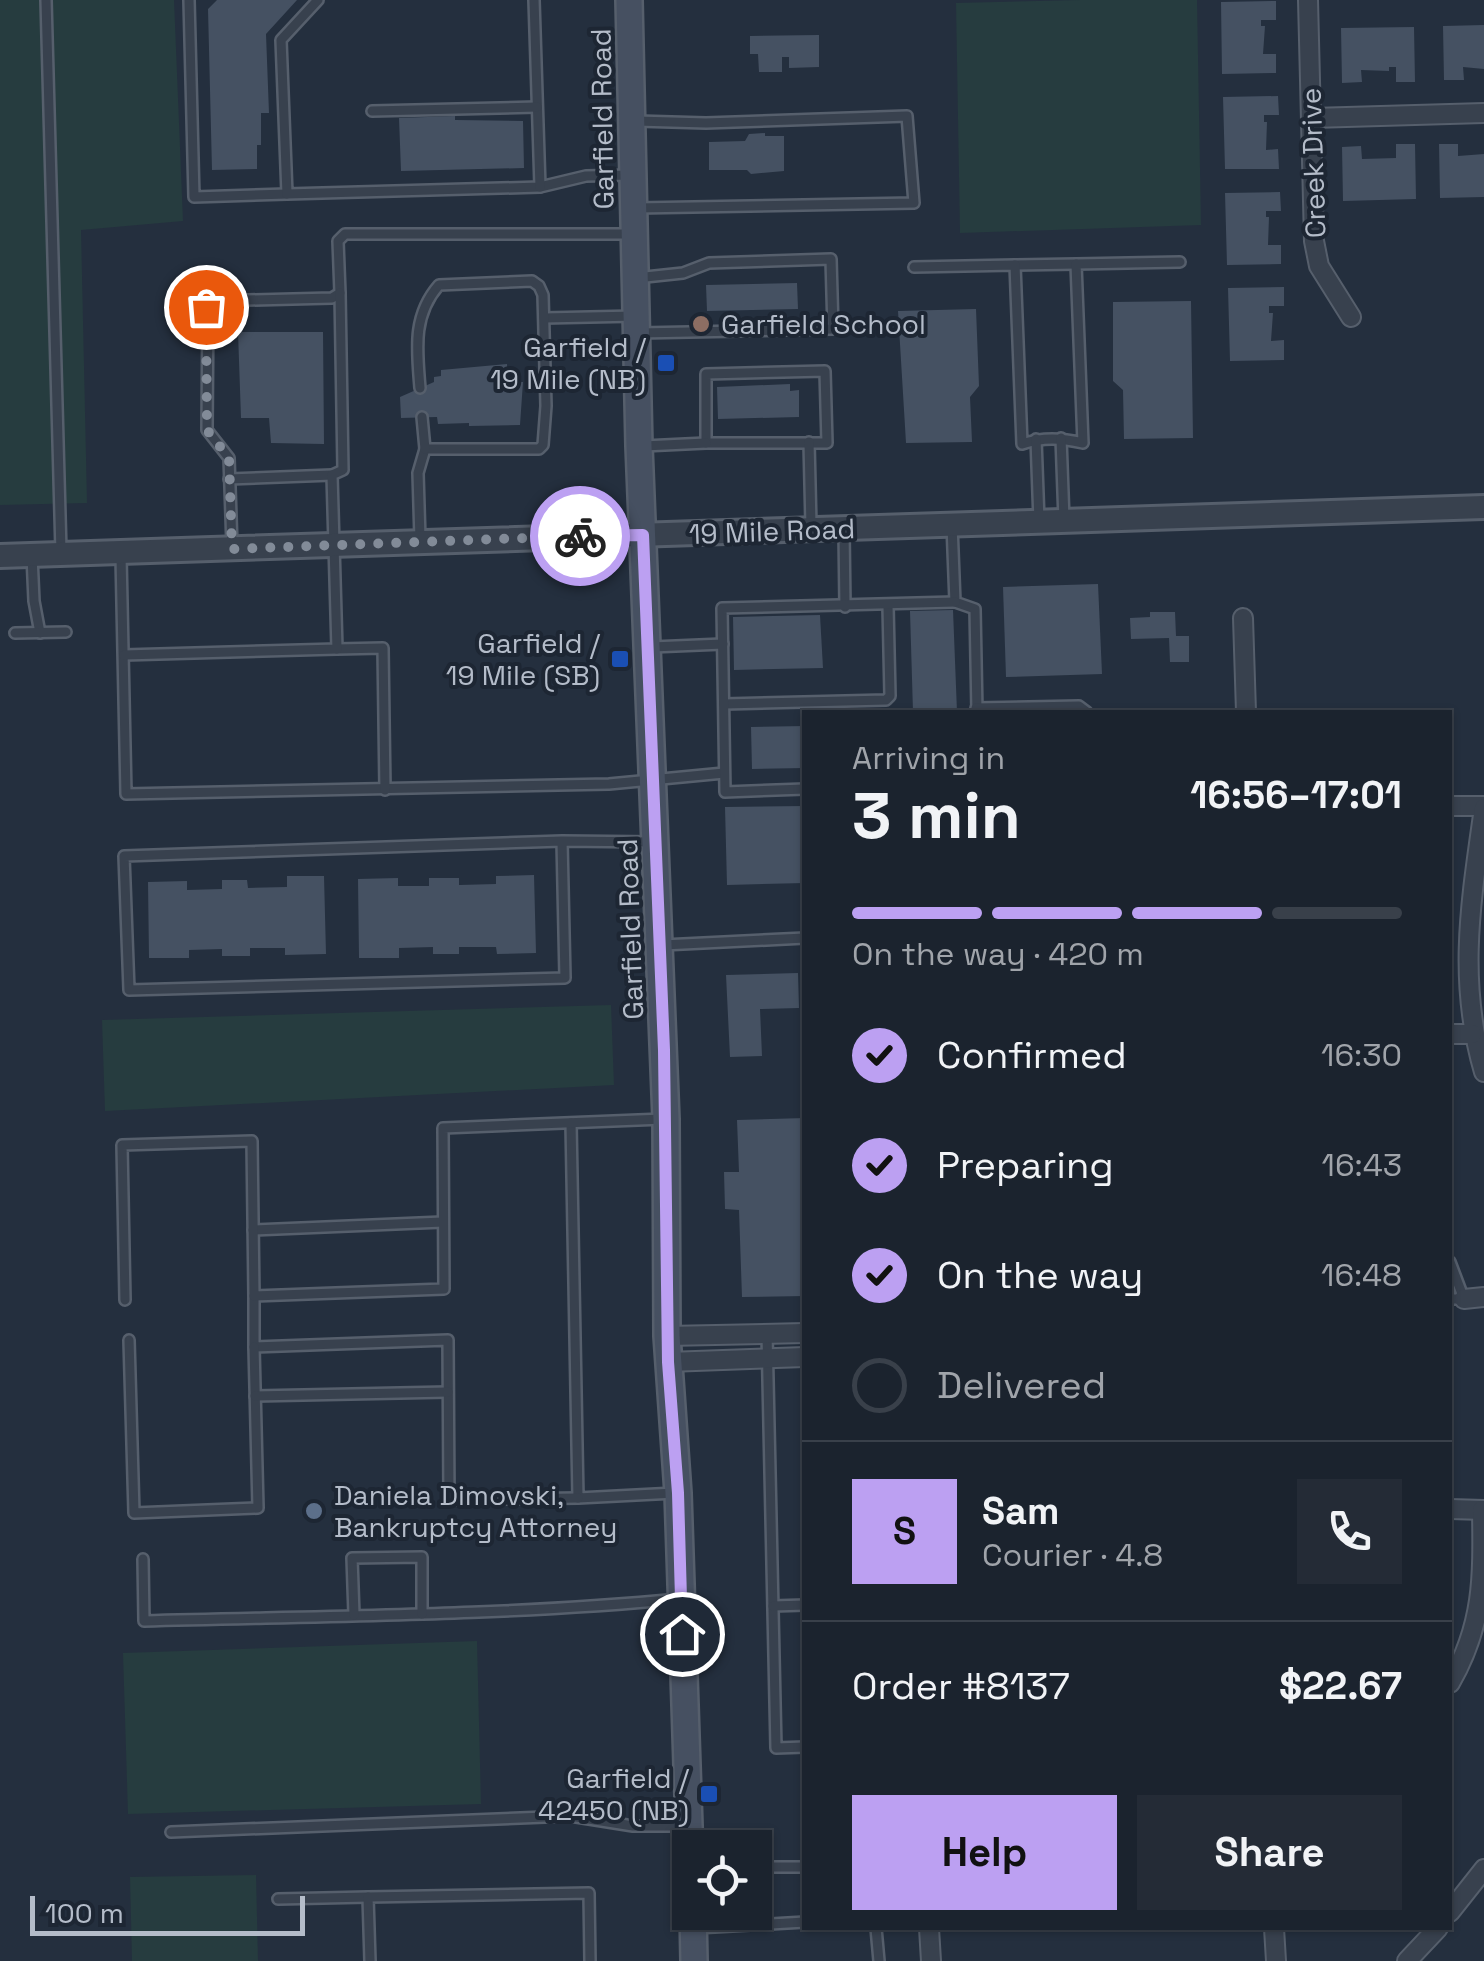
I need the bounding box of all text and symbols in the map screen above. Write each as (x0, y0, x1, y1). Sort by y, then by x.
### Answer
street label: Garfield Road (582, 28, 622, 210)
street label: Creek Drive (1292, 87, 1334, 239)
pin (164, 265, 249, 350)
icon: bag (179, 280, 234, 335)
place label: Garfield School (721, 306, 926, 342)
marker: Garfield School (690, 313, 712, 335)
place label: Garfield / 19 Mile (NB) (490, 329, 647, 397)
marker: Garfield / 19 Mile (NB) (655, 352, 677, 374)
courier (530, 486, 630, 586)
icon: bike (553, 509, 608, 564)
street label: 19 Mile Road (688, 510, 856, 552)
place label: Garfield / 19 Mile (SB) (446, 625, 601, 693)
marker: Garfield / 19 Mile (SB) (609, 648, 631, 670)
text: Arriving in (852, 738, 1005, 778)
text: 16:56–17:01 (1190, 771, 1402, 819)
text: 3 min (852, 774, 1021, 857)
street label: Garfield Road (609, 838, 651, 1020)
text: On the way · 420 m (852, 934, 1144, 974)
icon: check (852, 1028, 907, 1083)
text: Confirmed (937, 1031, 1127, 1079)
text: 16:30 (1321, 1035, 1402, 1075)
icon: check (852, 1138, 907, 1193)
text: Preparing (937, 1141, 1114, 1189)
text: 16:43 (1322, 1145, 1402, 1185)
icon: check (852, 1248, 907, 1303)
text: On the way (937, 1251, 1143, 1299)
text: 16:48 (1321, 1255, 1402, 1295)
text: Delivered (937, 1361, 1106, 1409)
place label: Daniela Dimovski, Bankruptcy Attorney (334, 1477, 617, 1545)
button: phone (1297, 1479, 1402, 1584)
text: Sam (982, 1487, 1059, 1535)
marker: Daniela Dimovski, Bankruptcy Attorney (303, 1500, 325, 1522)
text: S (893, 1507, 916, 1555)
text: Courier · 4.8 (982, 1535, 1163, 1575)
pin (640, 1592, 725, 1677)
icon: home (655, 1607, 710, 1662)
text: Order #8137 (852, 1662, 1070, 1710)
text: $22.67 (1279, 1662, 1402, 1710)
place label: Garfield / 42450 (NB) (538, 1760, 690, 1828)
marker: Garfield / 42450 (NB) (698, 1783, 720, 1805)
button: Help (852, 1795, 1117, 1910)
button: Share (1137, 1795, 1402, 1910)
map controls (672, 1830, 772, 1930)
button: locate (672, 1830, 772, 1930)
scale bar (30, 1891, 305, 1936)
text: 100 m (45, 1895, 124, 1931)

